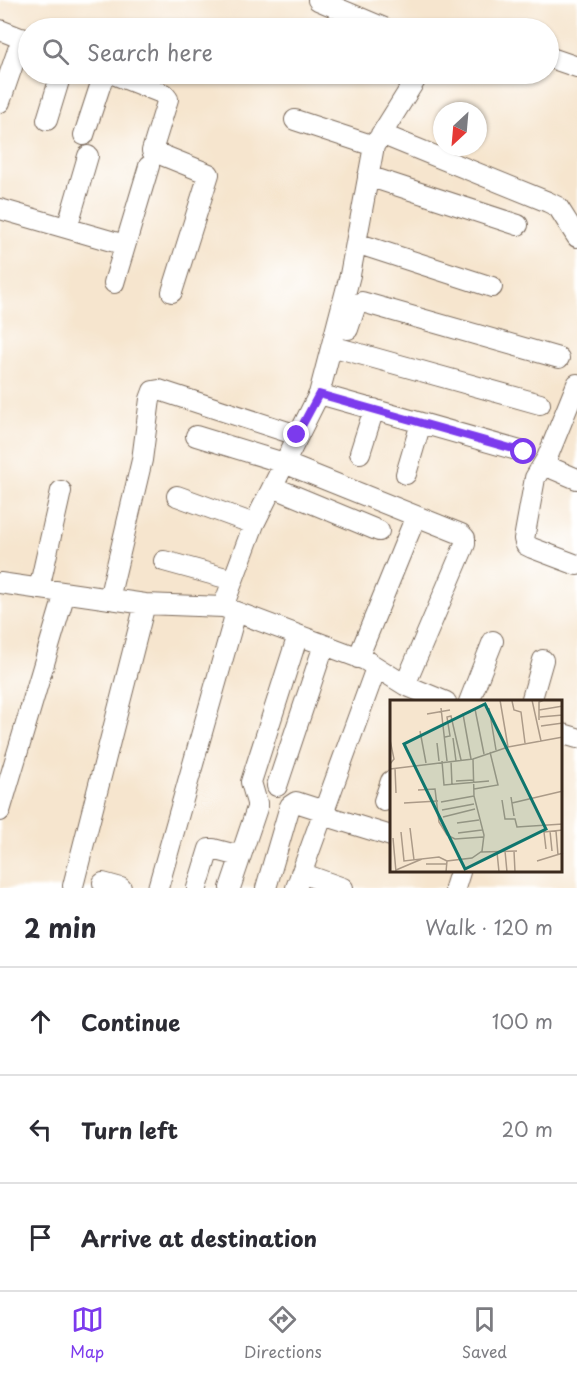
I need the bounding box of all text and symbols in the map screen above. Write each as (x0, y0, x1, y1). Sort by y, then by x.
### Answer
search box (18, 18, 559, 84)
icon: search (39, 35, 72, 68)
text: Search here (87, 35, 213, 68)
north arrow (433, 102, 487, 156)
route end (283, 421, 309, 447)
route start (510, 438, 536, 464)
inset map (390, 700, 562, 873)
text: 2 min (24, 908, 97, 947)
text: Walk · 120 m (425, 912, 553, 942)
icon: ahead (24, 1005, 57, 1038)
text: Continue (81, 1005, 180, 1038)
text: 100 m (492, 1006, 553, 1036)
icon: left (24, 1113, 57, 1146)
text: Turn left (81, 1113, 178, 1146)
text: 20 m (501, 1114, 553, 1144)
icon: arrive (24, 1221, 57, 1254)
text: Arrive at destination (81, 1221, 317, 1254)
tab: Map (70, 1303, 104, 1363)
tab: Directions (244, 1303, 322, 1363)
tab: Saved (462, 1303, 507, 1363)

